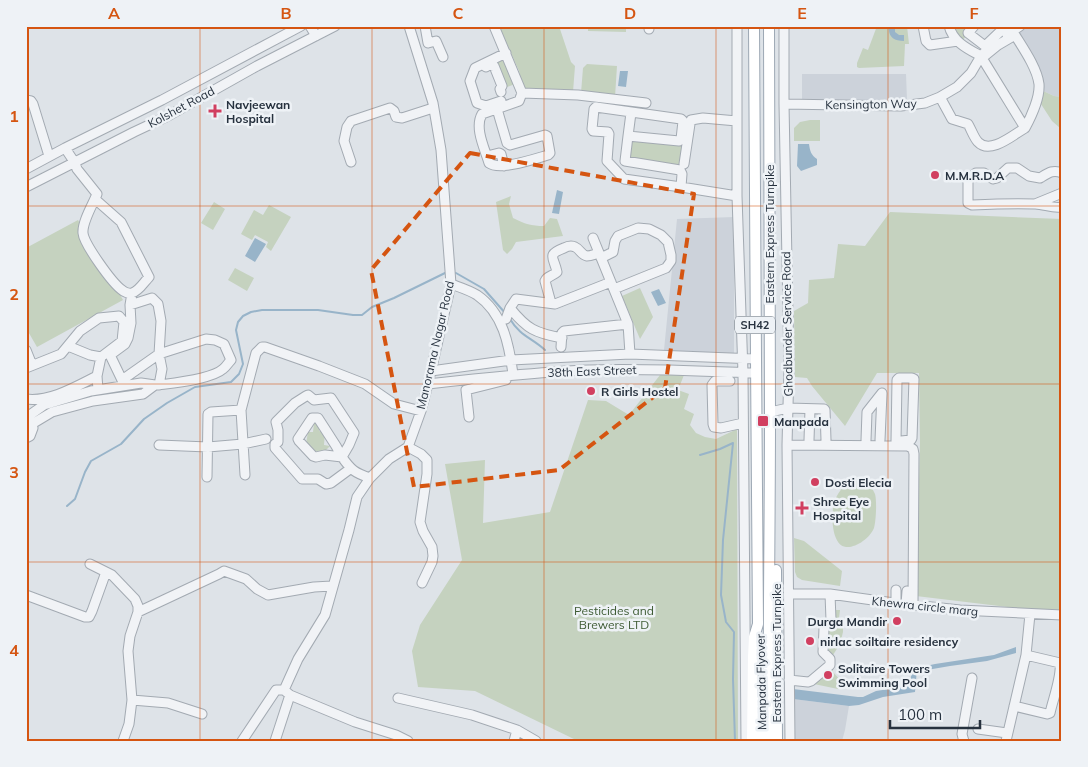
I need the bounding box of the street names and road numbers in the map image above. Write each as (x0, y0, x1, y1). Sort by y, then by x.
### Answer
street label: Kolshet Road (145, 83, 217, 131)
street label: Kensington Way (825, 96, 917, 112)
street label: Eastern Express Turnpike (762, 164, 777, 304)
street label: Ghodbunder Service Road (778, 251, 796, 397)
street label: Manorama Nagar Road (413, 279, 457, 411)
road number: SH42 (735, 316, 775, 334)
street label: 38th East Street (547, 362, 637, 380)
street label: Eastern Express Turnpike (769, 583, 784, 723)
street label: Khewra circle marg (871, 593, 979, 619)
street label: Manpada Flyover (753, 633, 769, 730)

